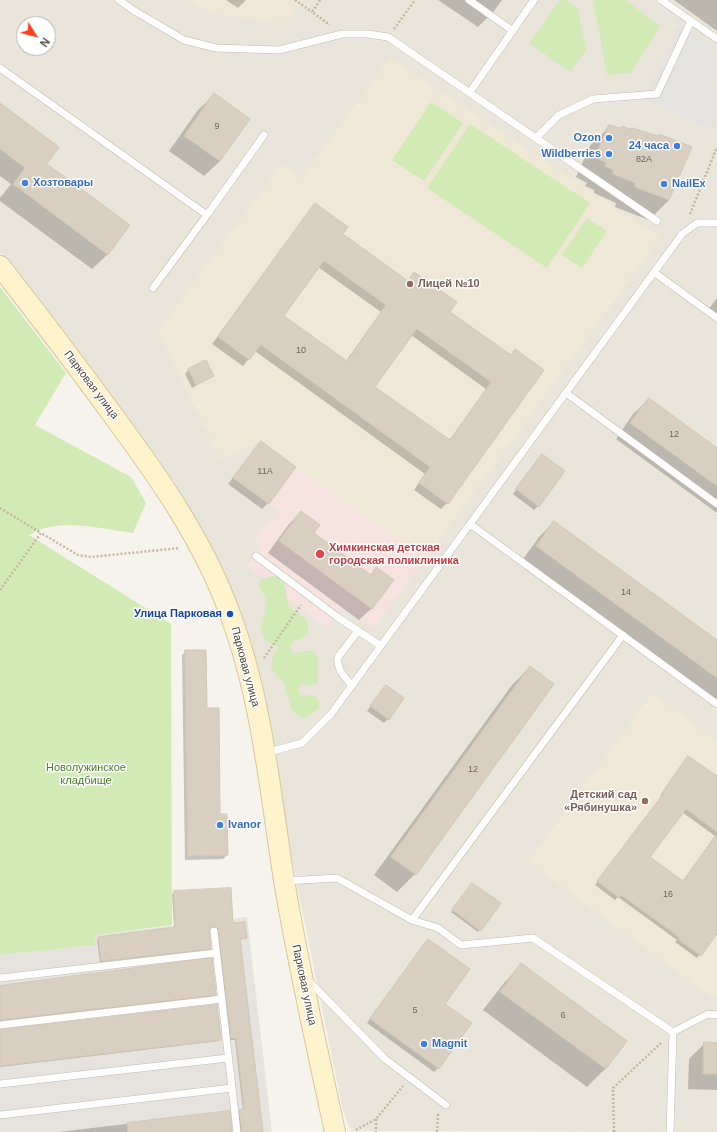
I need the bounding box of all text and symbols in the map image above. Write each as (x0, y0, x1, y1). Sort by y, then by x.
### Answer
north arrow (16, 16, 56, 56)
text: N (38, 36, 52, 49)
house number: 9 (214, 122, 220, 132)
place label: Ozon (574, 131, 601, 145)
marker: Ozon (604, 133, 614, 143)
place label: 24 часа (629, 139, 669, 153)
marker: 24 часа (672, 141, 682, 151)
place label: Wildberries (541, 147, 601, 161)
marker: Wildberries (604, 149, 614, 159)
house number: 82А (636, 155, 652, 165)
place label: Хозтовары (33, 176, 93, 190)
place label: NailEx (672, 177, 706, 191)
marker: Хозтовары (20, 178, 30, 188)
marker: NailEx (659, 179, 669, 189)
place label: Лицей №10 (418, 277, 480, 291)
marker: Лицей №10 (405, 279, 415, 289)
house number: 10 (296, 346, 306, 356)
street label: Парковая улица (61, 348, 121, 422)
house number: 12 (669, 430, 679, 440)
house number: 11А (257, 467, 273, 477)
place label: Химкинская детская городская поликлиника (329, 541, 459, 567)
marker: Химкинская детская городская поликлиника (314, 548, 326, 560)
house number: 14 (621, 588, 631, 598)
place label: Улица Парковая (134, 607, 222, 621)
marker: Улица Парковая (225, 609, 235, 619)
street label: Парковая улица (228, 626, 262, 708)
park label: Новолужинское кладбище (46, 761, 126, 787)
house number: 12 (468, 765, 478, 775)
place label: Детский сад «Рябинушка» (564, 788, 637, 814)
marker: Детский сад «Рябинушка» (640, 796, 650, 806)
place label: Ivanor (228, 818, 261, 832)
marker: Ivanor (215, 820, 225, 830)
house number: 16 (663, 890, 673, 900)
street label: Парковая улица (289, 943, 319, 1027)
house number: 5 (412, 1006, 418, 1016)
house number: 6 (560, 1011, 566, 1021)
place label: Magnit (432, 1037, 467, 1051)
marker: Magnit (419, 1039, 429, 1049)

